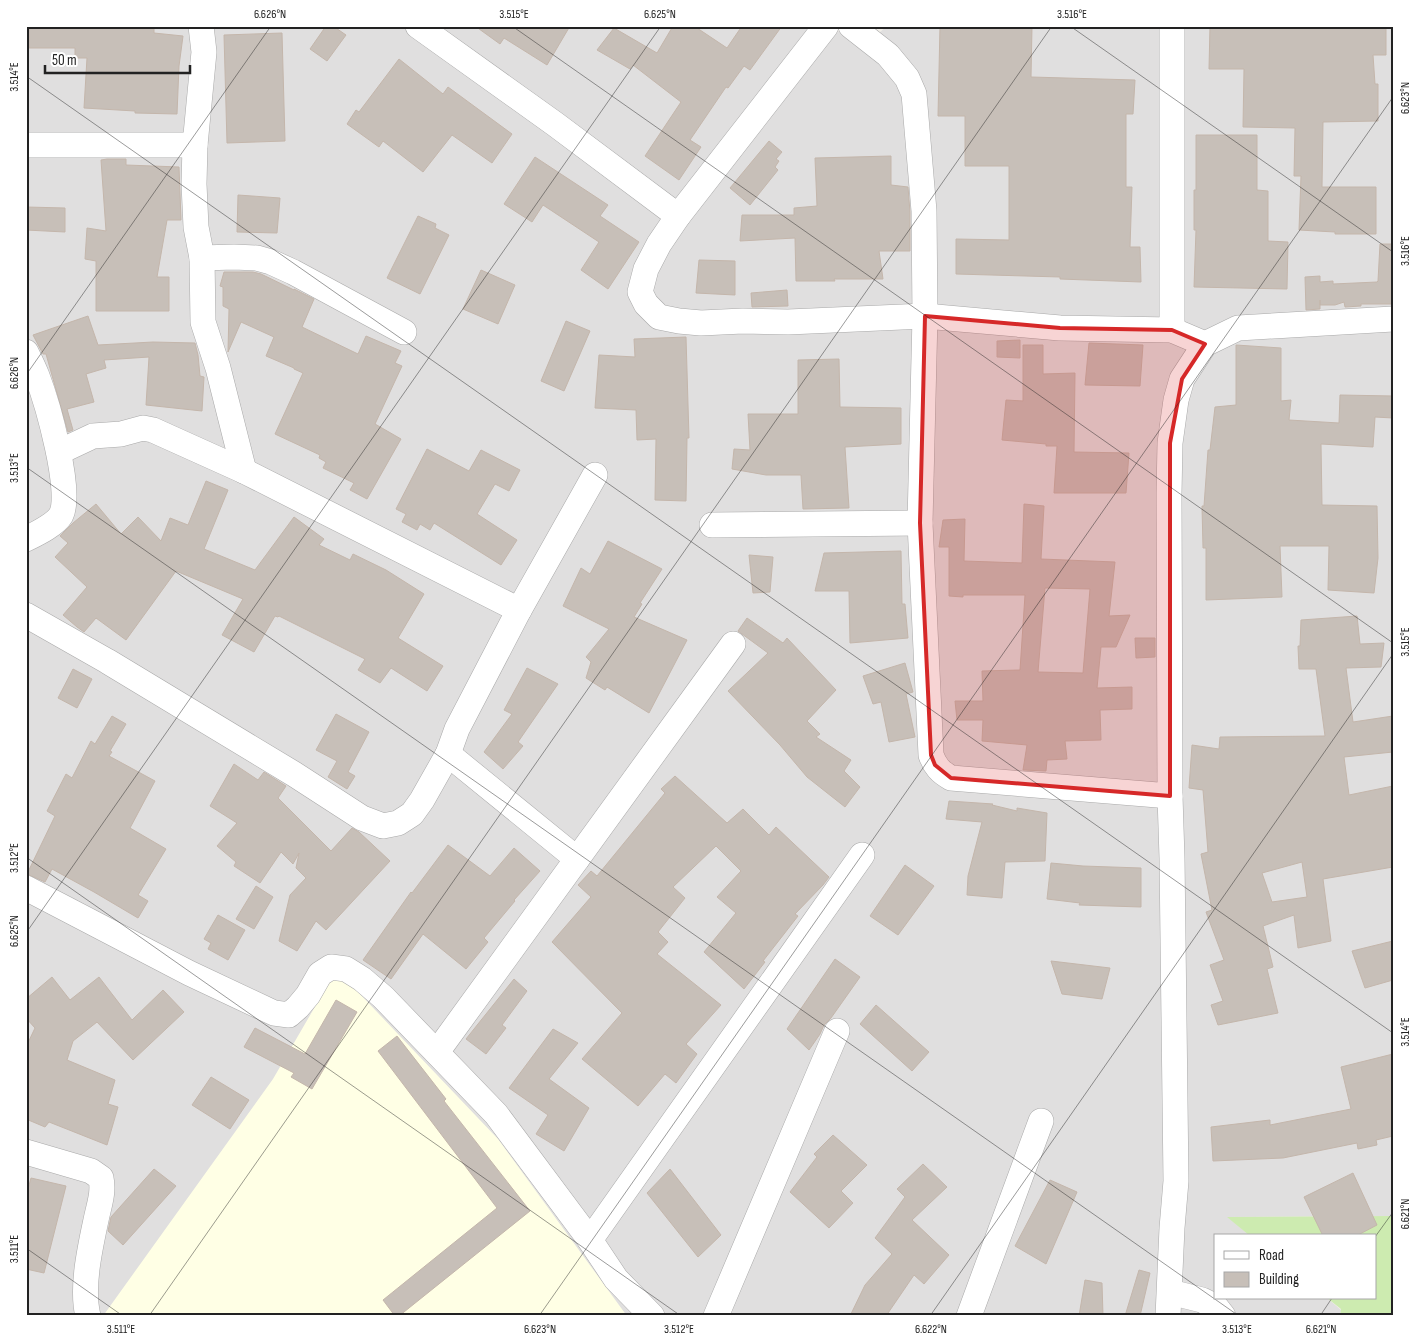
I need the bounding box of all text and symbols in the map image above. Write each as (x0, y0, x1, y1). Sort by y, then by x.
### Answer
text: 6.626°N (254, 7, 286, 22)
text: 3.515°E (499, 7, 529, 22)
text: 6.625°N (644, 7, 676, 22)
text: 3.516°E (1057, 7, 1087, 22)
scale bar (45, 42, 190, 74)
text: 50 m (52, 51, 77, 70)
text: 3.514°E (7, 62, 22, 92)
text: 6.623°N (1398, 82, 1413, 114)
text: 3.516°E (1398, 236, 1413, 266)
text: 6.626°N (7, 357, 22, 389)
text: 3.513°E (7, 453, 22, 483)
text: 3.515°E (1398, 627, 1413, 657)
text: 3.512°E (7, 843, 22, 873)
text: 6.625°N (7, 915, 22, 947)
text: 3.514°E (1398, 1017, 1413, 1047)
text: 6.621°N (1398, 1199, 1413, 1229)
legend (1214, 1234, 1376, 1300)
text: 3.511°E (7, 1235, 22, 1263)
text: Road (1259, 1246, 1284, 1265)
text: Building (1259, 1270, 1299, 1289)
text: 3.511°E (107, 1322, 135, 1337)
text: 6.623°N (524, 1322, 556, 1337)
text: 3.512°E (664, 1322, 694, 1337)
text: 6.622°N (915, 1322, 947, 1337)
text: 3.513°E (1222, 1322, 1252, 1337)
text: 6.621°N (1306, 1322, 1336, 1337)

